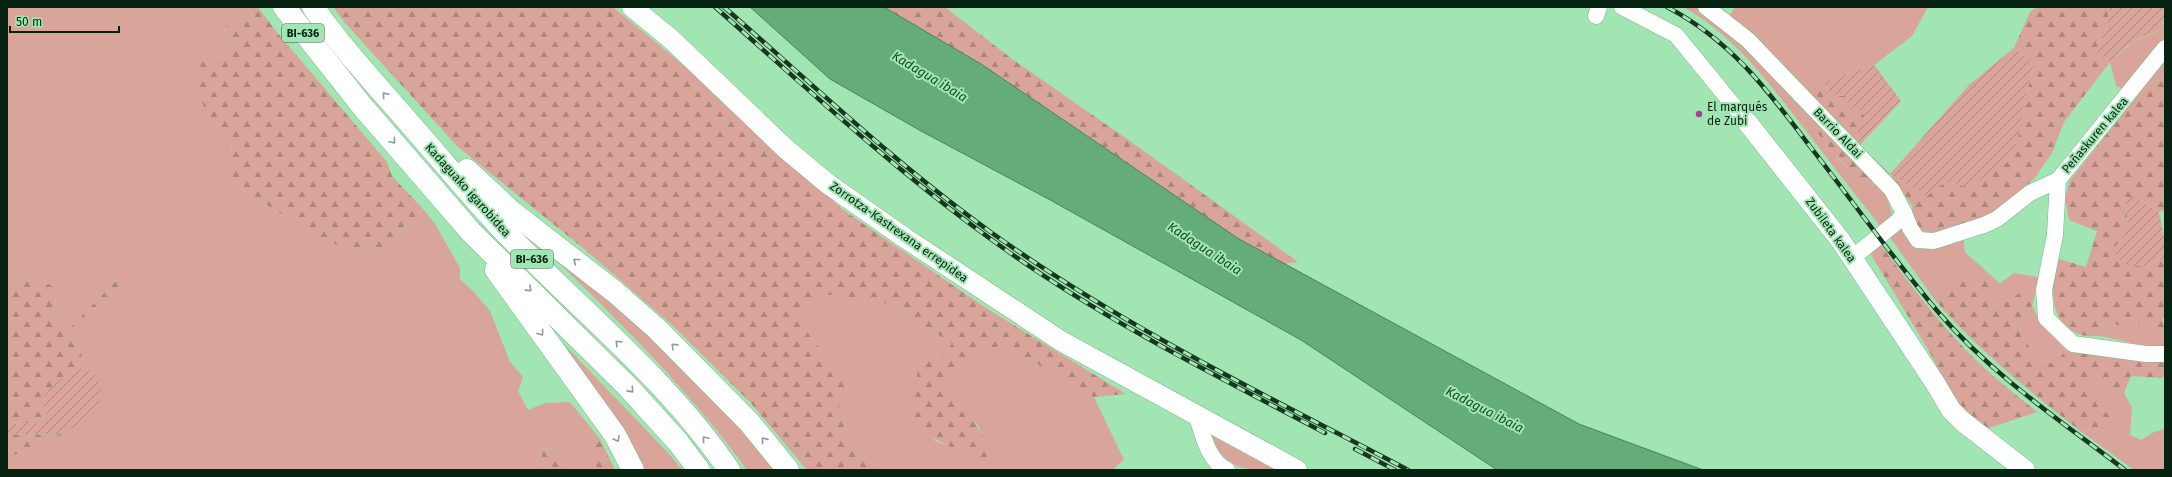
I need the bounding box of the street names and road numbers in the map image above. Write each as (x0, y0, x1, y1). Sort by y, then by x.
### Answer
road number: BI-636 (282, 24, 324, 42)
street label: Peñaskuren kalea (2059, 94, 2131, 176)
street label: Barrio Aldai (1811, 105, 1865, 161)
street label: Kadaguako igarobidea (422, 140, 514, 240)
street label: Zorrotza-Kastrexana errepidea (827, 179, 971, 285)
street label: Zubileta kalea (1803, 195, 1859, 265)
road number: BI-636 (511, 250, 553, 268)

